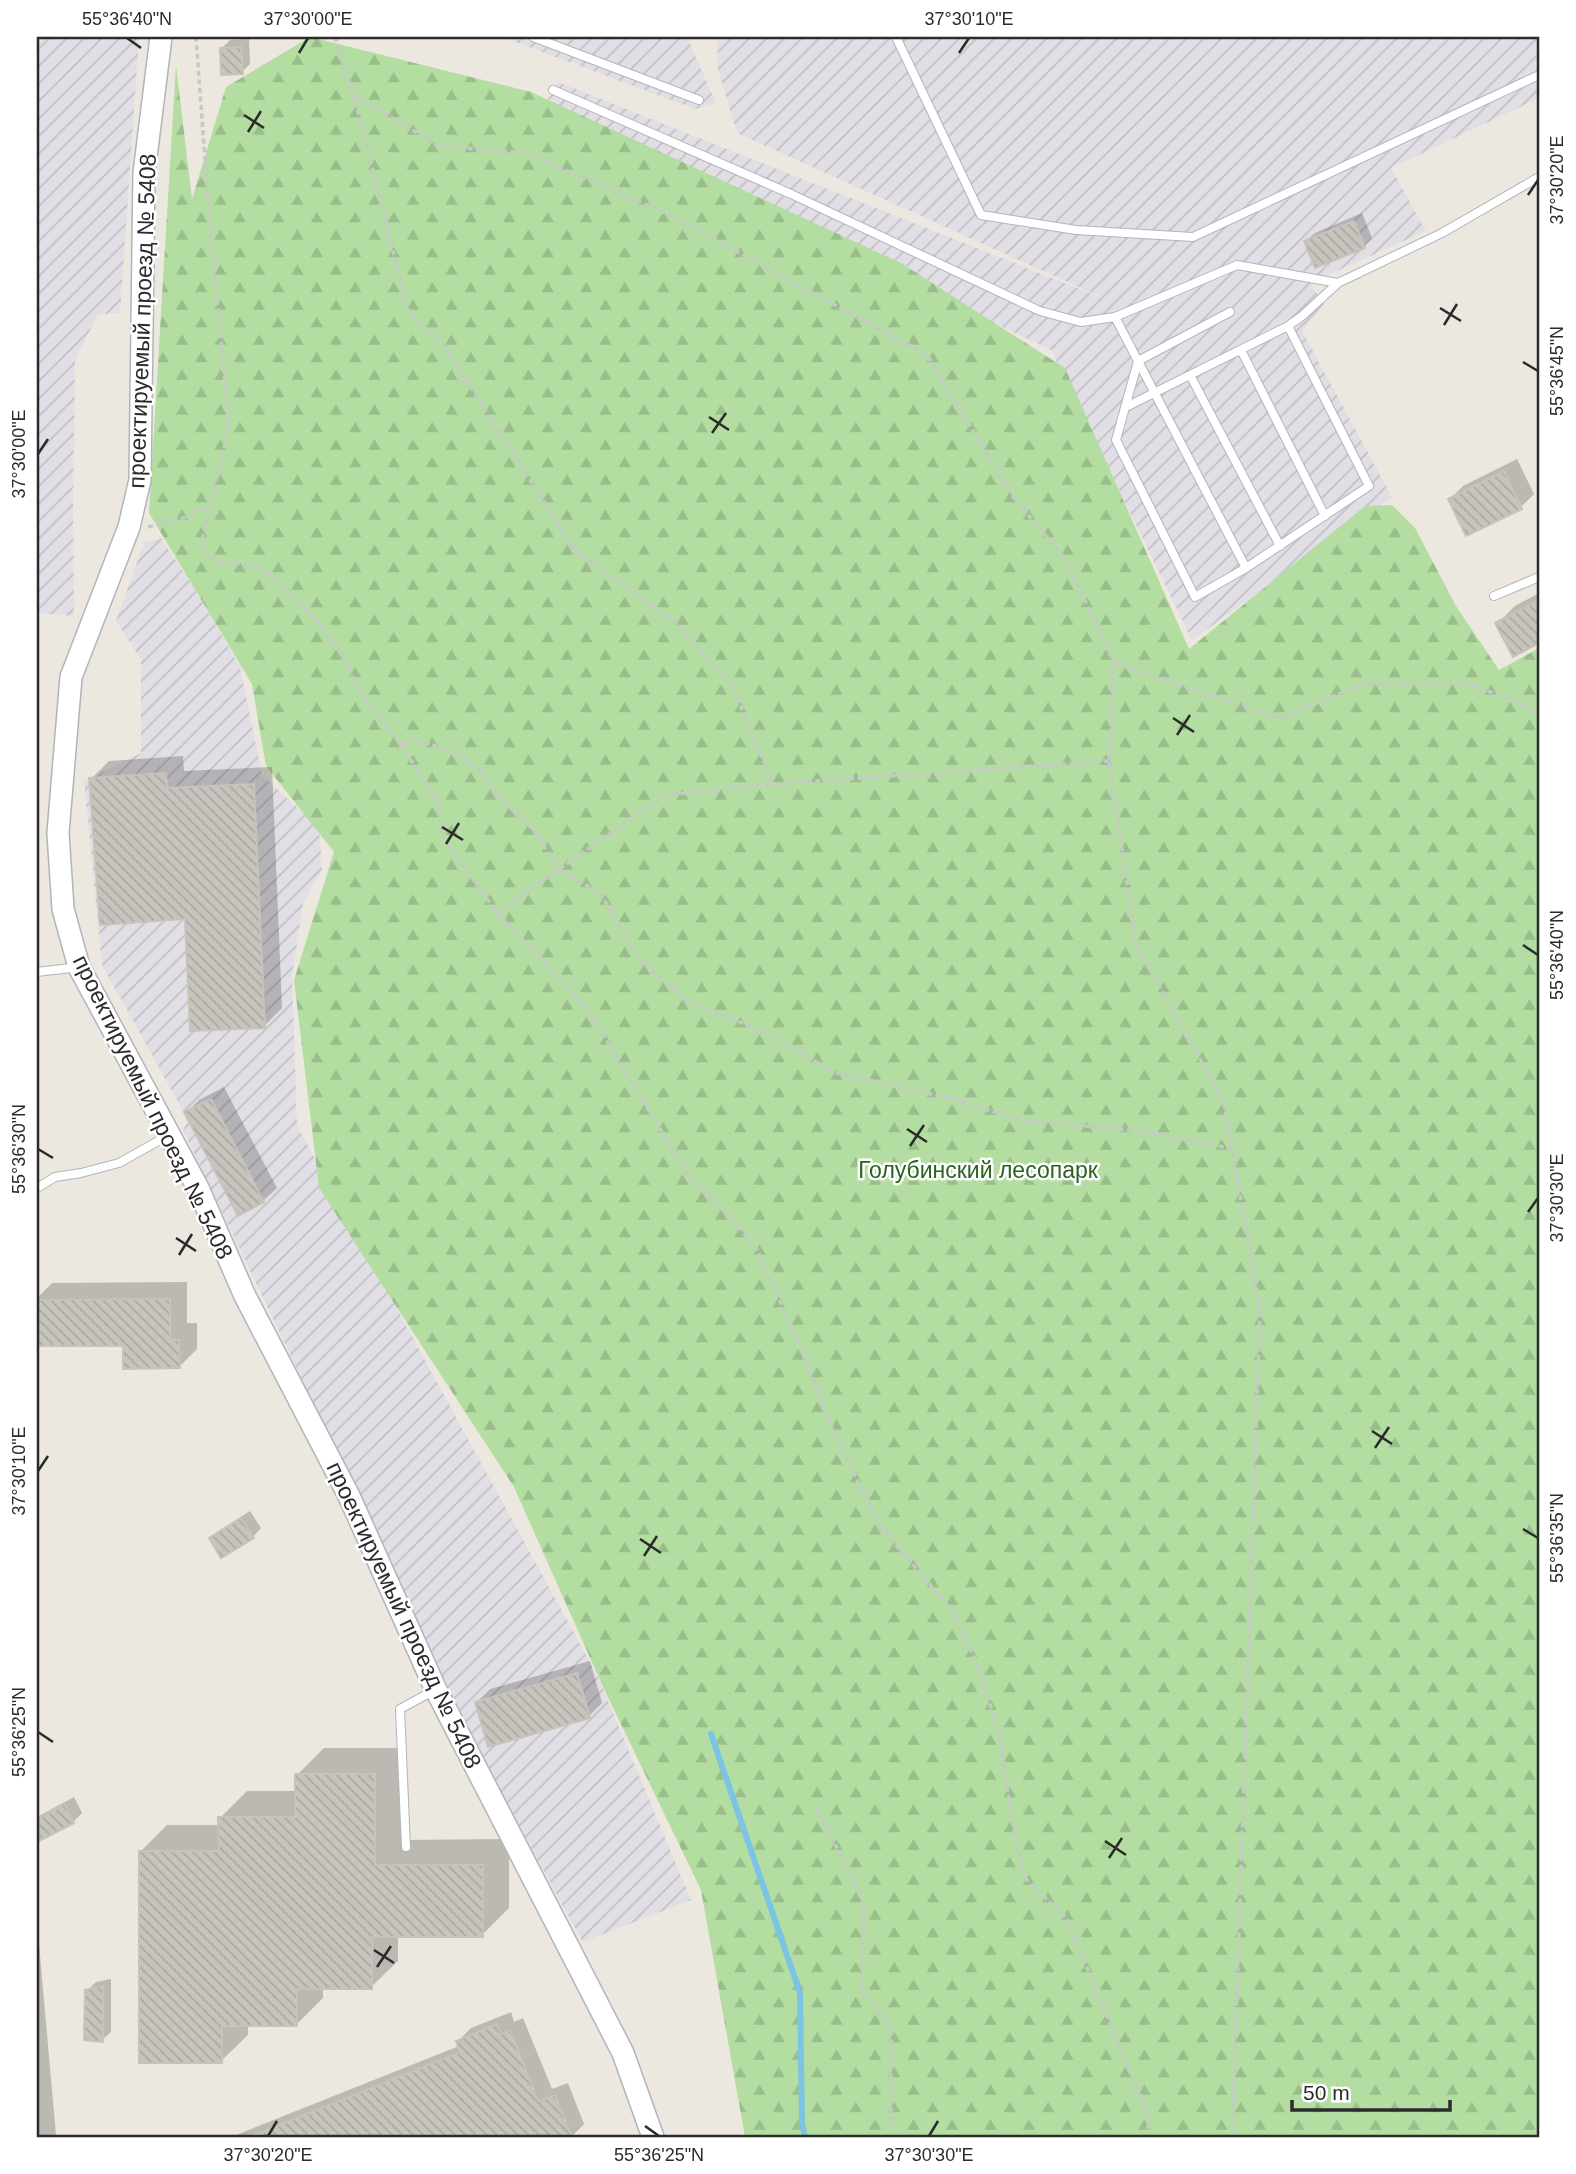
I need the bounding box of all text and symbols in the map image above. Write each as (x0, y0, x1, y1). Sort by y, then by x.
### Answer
text: 55°36'40"N (82, 9, 172, 29)
text: 37°30'00"E (263, 9, 353, 29)
text: 37°30'10"E (924, 9, 1014, 29)
text: 37°30'20"E (1547, 135, 1567, 225)
street label: проектируемый проезд № 5408 (123, 153, 161, 489)
text: 55°36'45"N (1547, 326, 1567, 416)
text: 37°30'00"E (9, 409, 29, 499)
text: 55°36'40"N (1547, 910, 1567, 1000)
street label: проектируемый проезд № 5408 (68, 951, 238, 1263)
text: 55°36'30"N (9, 1104, 29, 1194)
text: 37°30'30"E (1547, 1153, 1567, 1243)
park label: Голубинский лесопарк (858, 1157, 1099, 1183)
text: 37°30'10"E (9, 1426, 29, 1516)
street label: проектируемый проезд № 5408 (321, 1458, 487, 1772)
text: 55°36'35"N (1547, 1493, 1567, 1583)
text: 55°36'25"N (9, 1687, 29, 1777)
scale bar (1292, 2069, 1450, 2113)
text: 50 m (1303, 2081, 1350, 2104)
text: 37°30'20"E (223, 2145, 313, 2165)
text: 55°36'25"N (614, 2145, 704, 2165)
text: 37°30'30"E (884, 2145, 974, 2165)

